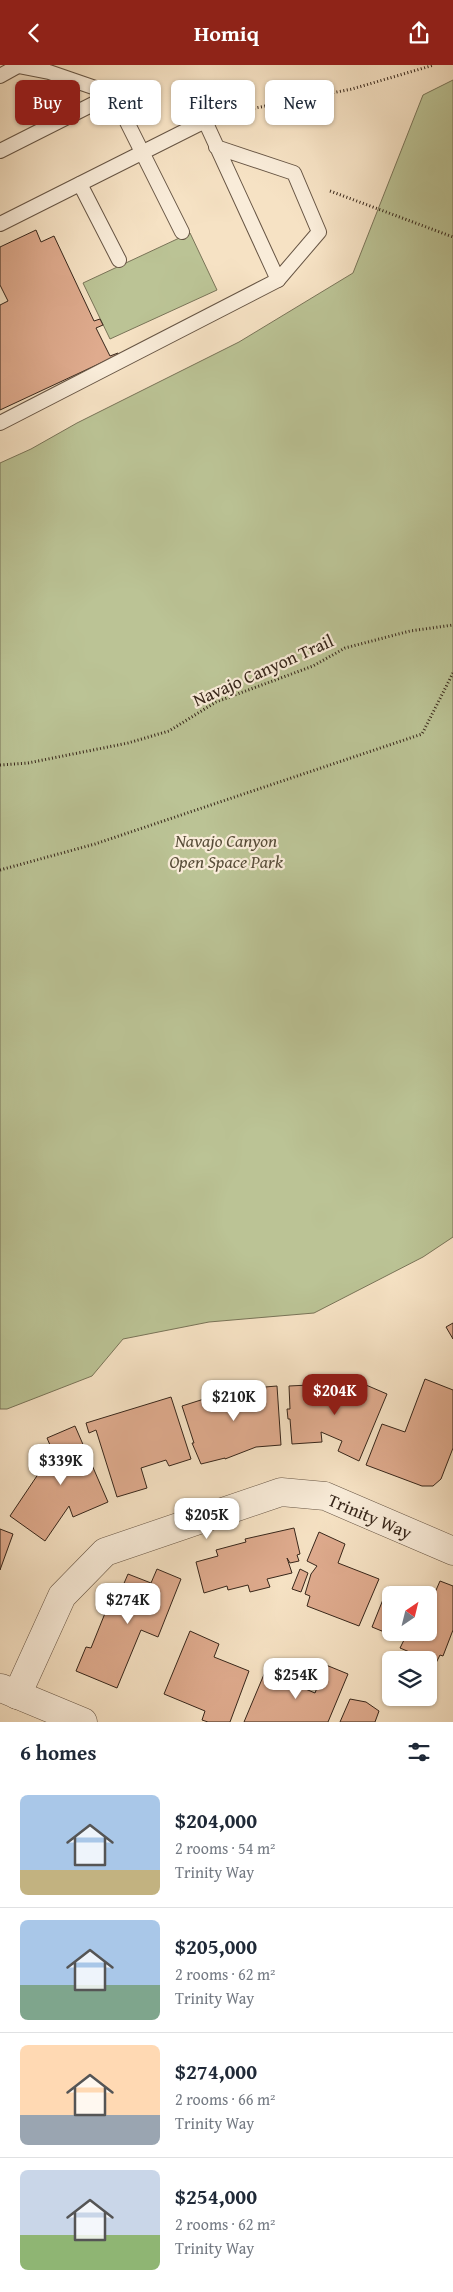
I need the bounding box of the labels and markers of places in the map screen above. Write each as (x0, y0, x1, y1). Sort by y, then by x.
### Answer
pin: $204K (300, 1373, 370, 1416)
pin: $210K (199, 1379, 269, 1422)
pin: $339K (26, 1443, 96, 1486)
pin: $205K (172, 1497, 242, 1540)
pin: $274K (93, 1583, 163, 1625)
pin: $254K (261, 1657, 331, 1700)

